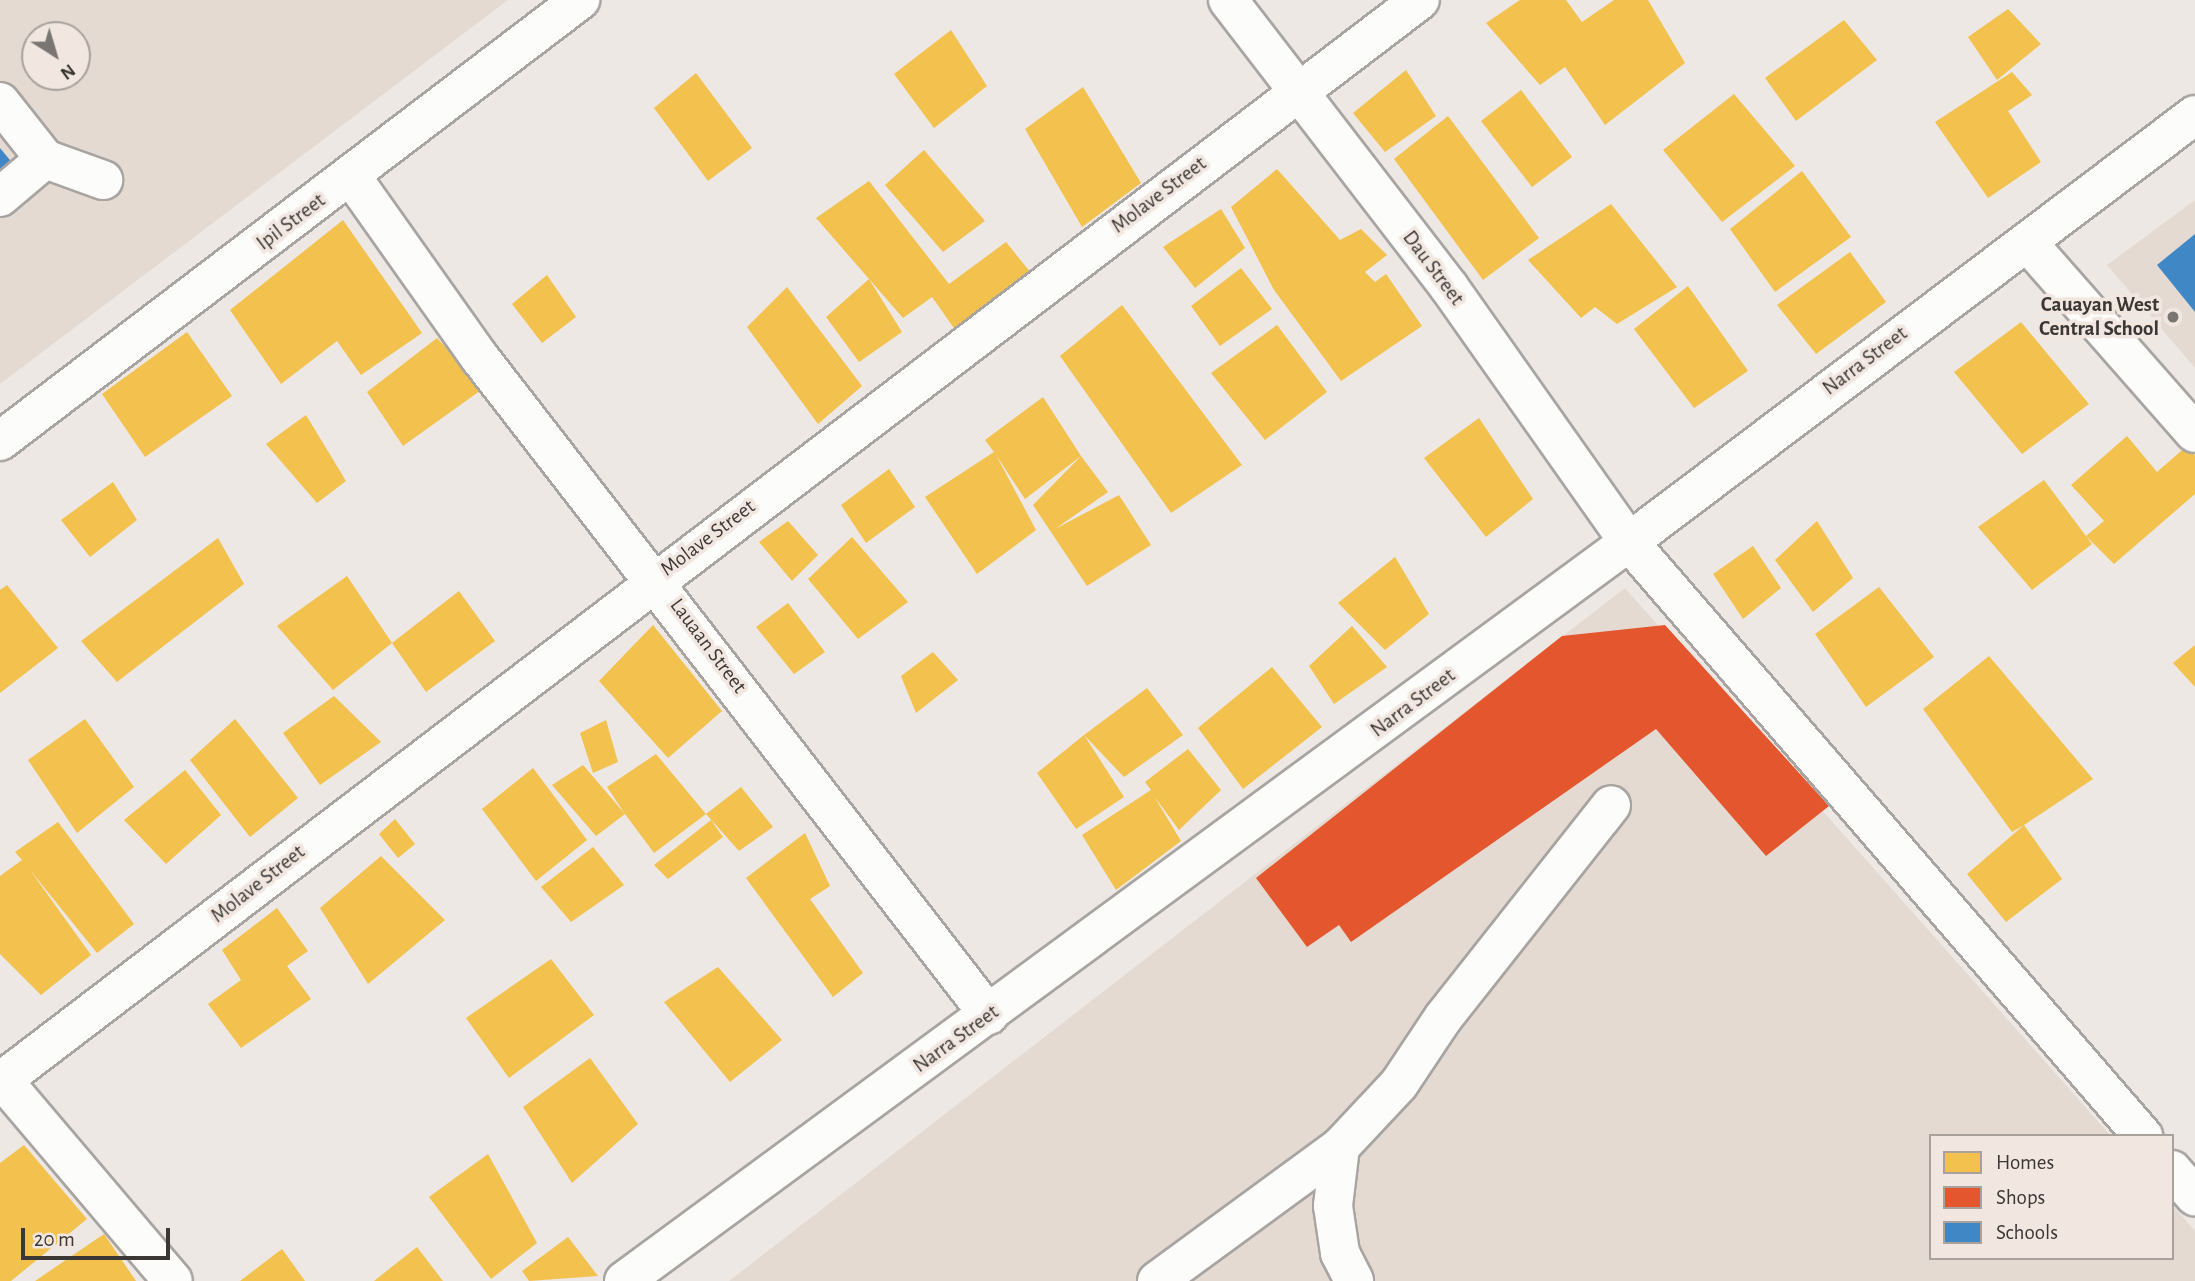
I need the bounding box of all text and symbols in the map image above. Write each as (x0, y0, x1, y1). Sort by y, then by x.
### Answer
north arrow (21, 21, 91, 91)
text: N (57, 60, 79, 83)
street label: Molave Street (1107, 151, 1211, 239)
street label: Ipil Street (252, 188, 330, 256)
street label: Dau Street (1397, 226, 1469, 310)
place label: Cauayan West Central School (2039, 292, 2159, 342)
marker: Cauayan West Central School (2165, 309, 2181, 325)
street label: Narra Street (1818, 321, 1912, 401)
street label: Molave Street (656, 494, 760, 582)
street label: Lauaan Street (664, 594, 752, 698)
street label: Narra Street (1366, 663, 1460, 743)
street label: Molave Street (206, 840, 310, 928)
street label: Narra Street (908, 1000, 1004, 1078)
legend (1929, 1134, 2174, 1260)
text: Homes (1996, 1152, 2054, 1173)
text: Shops (1996, 1187, 2045, 1208)
scale bar (24, 1214, 173, 1258)
text: Schools (1996, 1222, 2058, 1243)
text: 20 m (34, 1229, 75, 1250)

